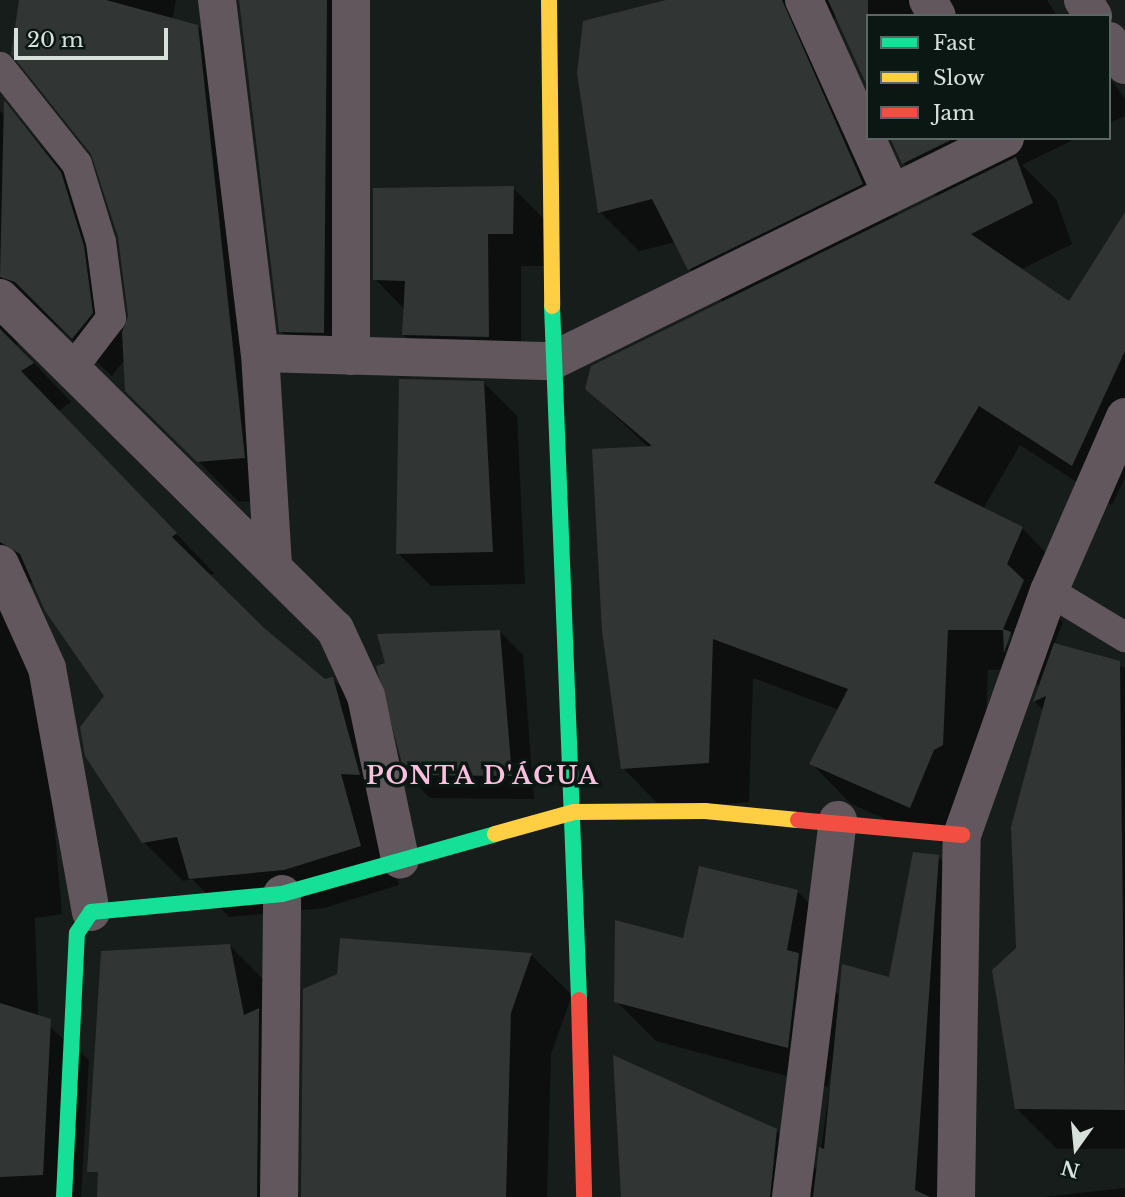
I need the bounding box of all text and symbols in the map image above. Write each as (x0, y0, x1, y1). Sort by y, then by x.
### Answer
scale bar (18, 14, 172, 58)
legend (866, 14, 1111, 140)
text: 20 m (27, 27, 84, 53)
text: Fast (933, 30, 975, 56)
text: Slow (933, 65, 985, 91)
text: Jam (933, 100, 975, 126)
district label: PONTA D'ÁGUA (367, 762, 599, 790)
north arrow (1041, 1113, 1111, 1183)
text: N (1059, 1155, 1082, 1182)

